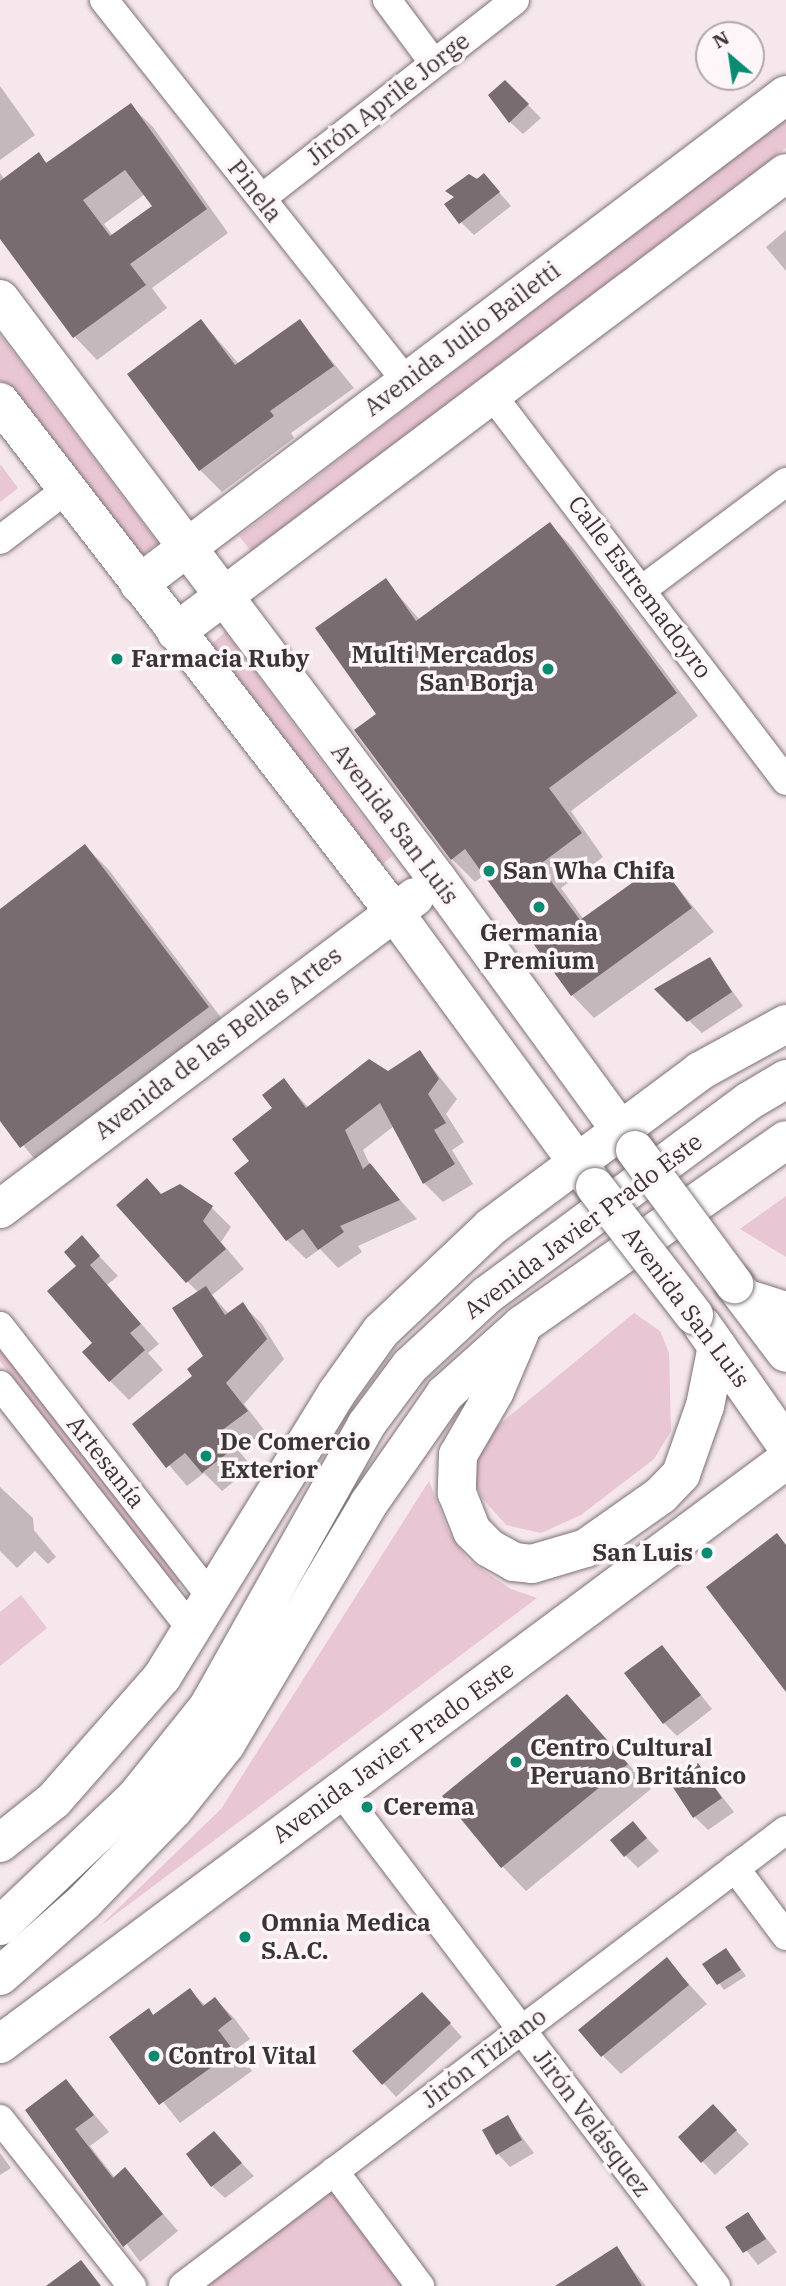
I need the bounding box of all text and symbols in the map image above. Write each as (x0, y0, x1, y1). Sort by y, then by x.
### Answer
north arrow (695, 21, 765, 91)
text: N (708, 25, 733, 54)
street label: Jirón Aprile Jorge (301, 26, 475, 172)
street label: Pinela (222, 154, 288, 228)
street label: Avenida Julio Bailetti (358, 256, 566, 422)
street label: Calle Estremadoyro (562, 490, 718, 684)
place label: Multi Mercados San Borja (352, 641, 534, 697)
place label: Farmacia Ruby (131, 645, 309, 673)
marker: Farmacia Ruby (109, 651, 125, 667)
marker: Multi Mercados San Borja (540, 661, 556, 677)
street label: Avenida San Luis (325, 738, 465, 910)
place label: San Wha Chifa (503, 857, 675, 885)
marker: San Wha Chifa (481, 863, 497, 879)
marker: Germania Premium (531, 899, 547, 915)
place label: Germania Premium (480, 919, 598, 975)
street label: Avenida de las Bellas Artes (89, 941, 347, 1145)
street label: Avenida Javier Prado Este (458, 1127, 708, 1325)
street label: Avenida San Luis (616, 1221, 756, 1393)
street label: Artesanía (61, 1410, 151, 1514)
place label: De Comercio Exterior (220, 1428, 371, 1484)
marker: De Comercio Exterior (198, 1448, 214, 1464)
place label: San Luis (592, 1539, 693, 1567)
marker: San Luis (699, 1545, 715, 1561)
street label: Avenida Javier Prado Este (267, 1655, 519, 1849)
place label: Centro Cultural Peruano Británico (530, 1734, 746, 1790)
marker: Centro Cultural Peruano Británico (508, 1754, 524, 1770)
place label: Cerema (383, 1793, 475, 1821)
marker: Cerema (357, 1797, 377, 1817)
place label: Omnia Medica S.A.C. (261, 1909, 431, 1965)
marker: Omnia Medica S.A.C. (235, 1927, 255, 1947)
street label: Jirón Tiziano (416, 2002, 552, 2114)
place label: Control Vital (168, 2042, 316, 2070)
street label: Jirón Velásquez (527, 2044, 657, 2202)
marker: Control Vital (146, 2048, 162, 2064)

